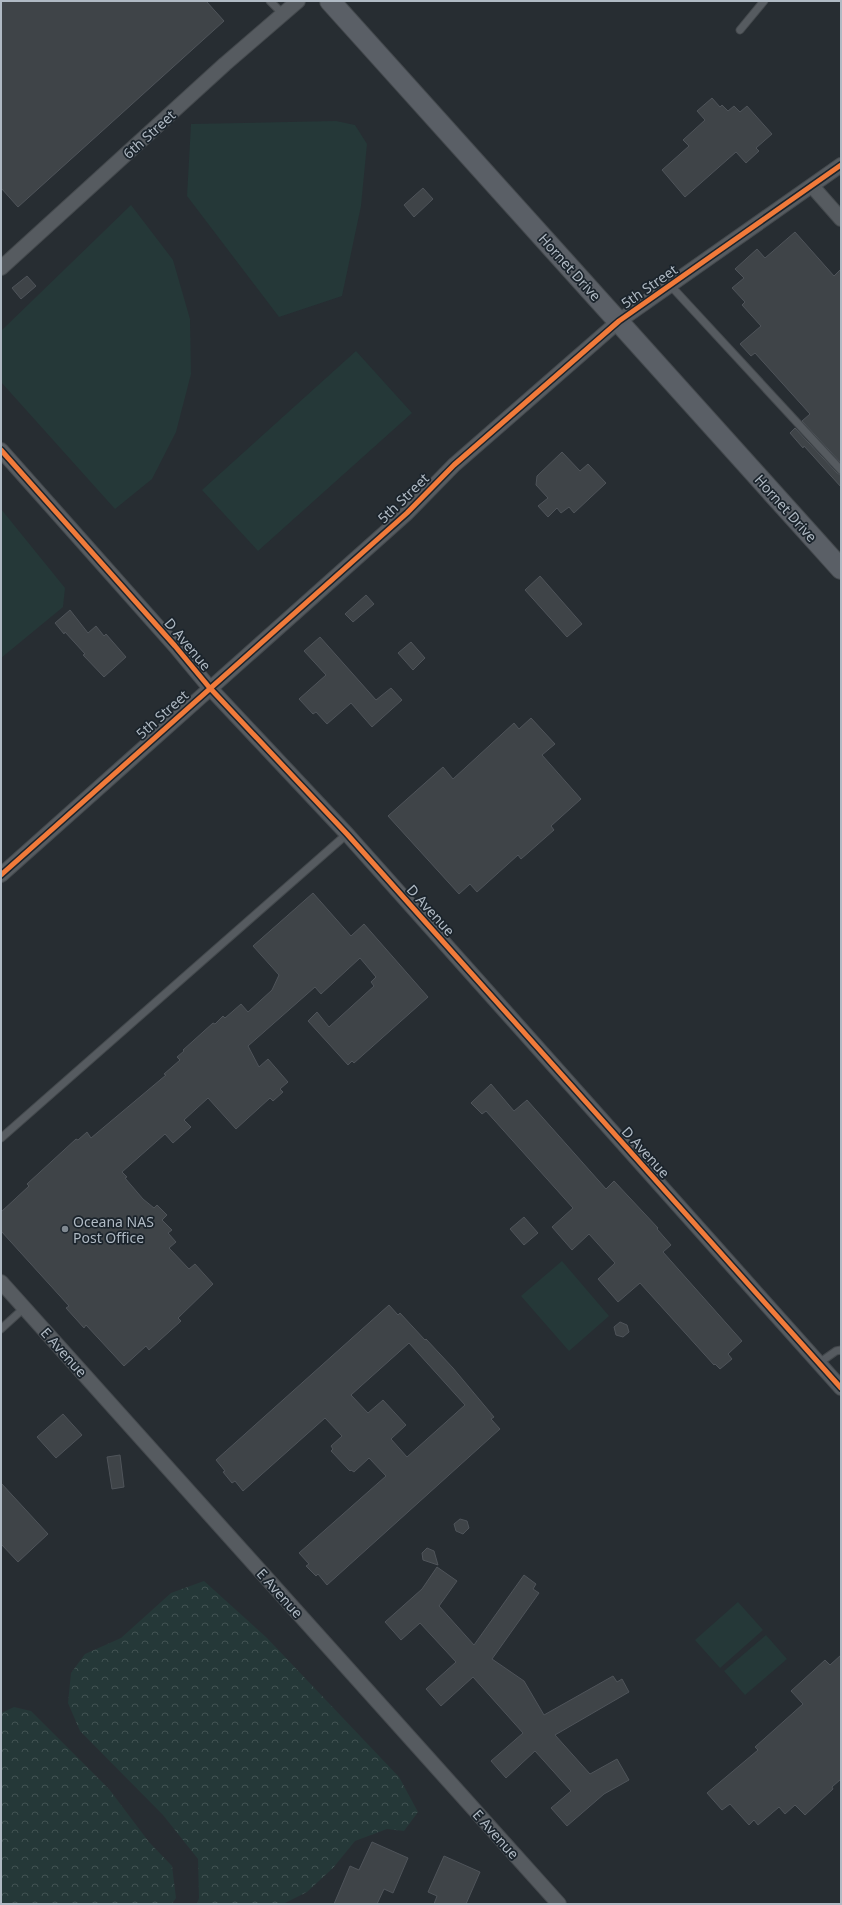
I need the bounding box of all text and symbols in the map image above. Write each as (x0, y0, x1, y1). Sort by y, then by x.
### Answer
street label: 6th Street (119, 105, 179, 163)
street label: Hornet Drive (535, 229, 605, 305)
street label: 5th Street (617, 260, 681, 312)
street label: 5th Street (373, 469, 433, 527)
street label: Hornet Drive (751, 470, 821, 546)
street label: D Avenue (160, 614, 216, 674)
street label: 5th Street (132, 685, 192, 743)
street label: D Avenue (403, 880, 459, 940)
street label: D Avenue (618, 1122, 674, 1182)
place label: Oceana NAS Post Office (73, 1212, 154, 1247)
marker: Oceana NAS Post Office (60, 1224, 70, 1234)
street label: E Avenue (37, 1323, 91, 1381)
street label: E Avenue (253, 1564, 307, 1622)
street label: E Avenue (469, 1805, 523, 1863)

